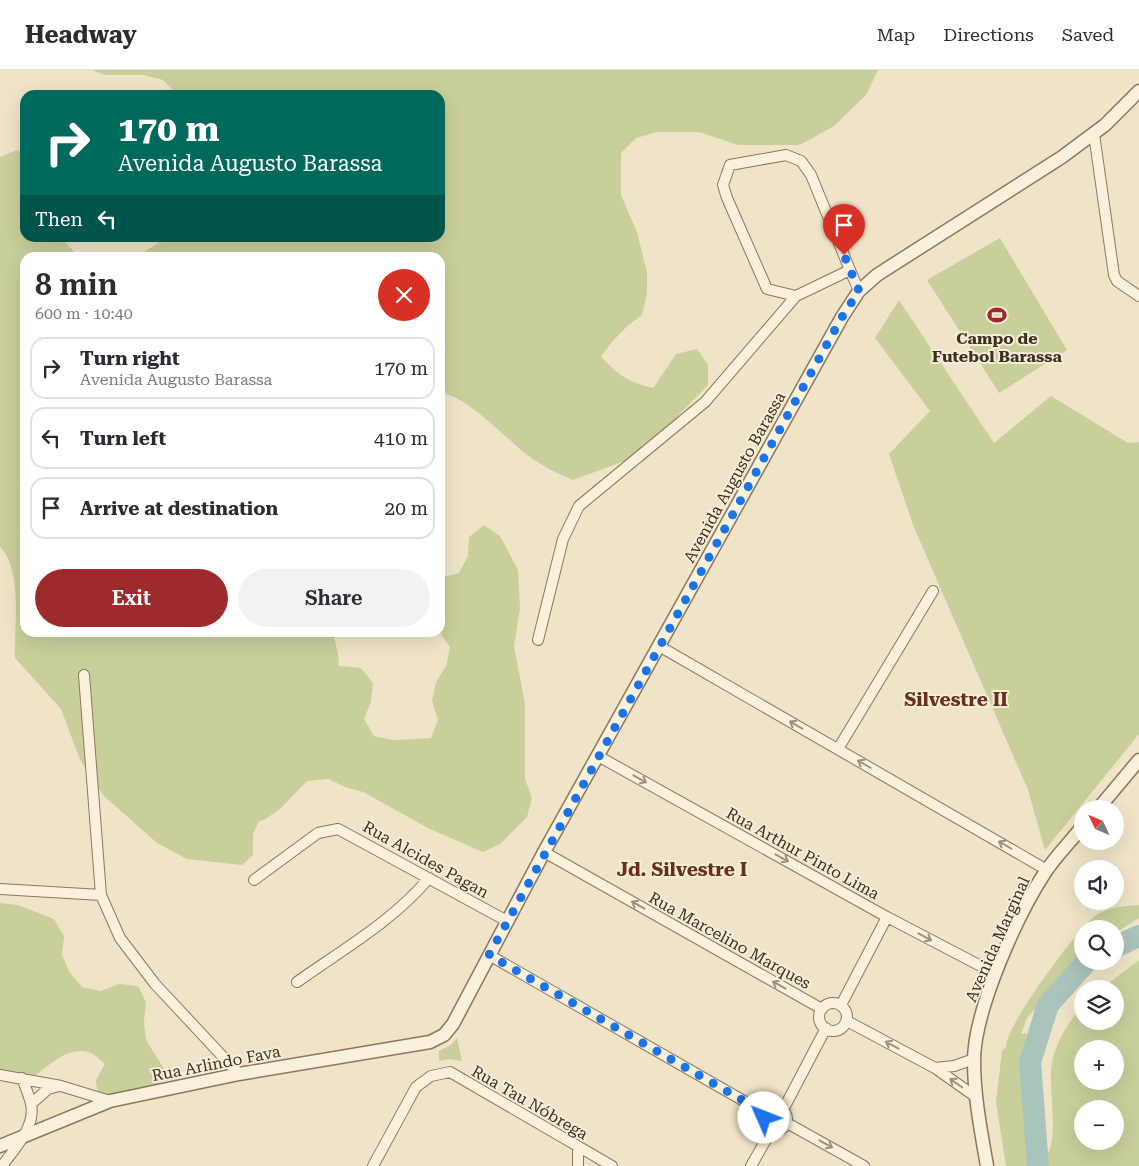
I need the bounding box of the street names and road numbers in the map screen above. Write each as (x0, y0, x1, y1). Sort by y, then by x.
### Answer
street label: Avenida Augusto Barassa (680, 388, 790, 566)
street label: Rua Arthur Pinto Lima (723, 803, 883, 904)
street label: Rua Alcides Pagan (359, 817, 492, 902)
street label: Avenida Marginal (961, 874, 1034, 1005)
street label: Rua Marcelino Marques (645, 888, 814, 993)
street label: Rua Arlindo Fava (150, 1042, 282, 1085)
street label: Rua Tau Nóbrega (468, 1061, 592, 1144)

